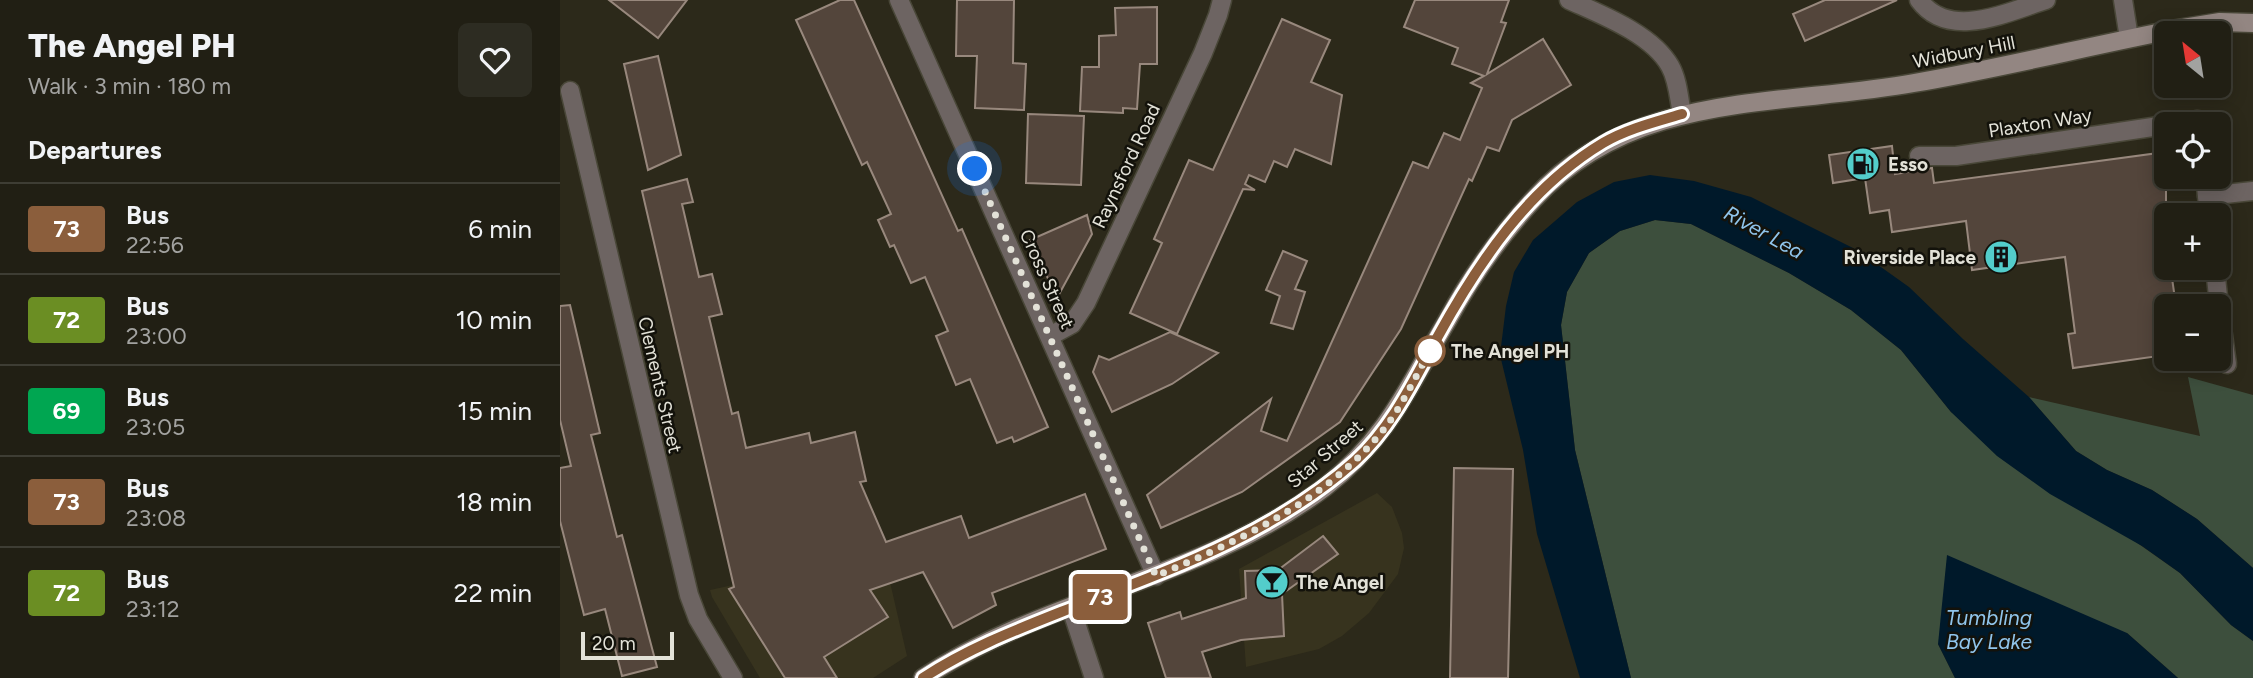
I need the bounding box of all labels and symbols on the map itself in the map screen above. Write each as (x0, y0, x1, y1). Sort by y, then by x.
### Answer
north arrow (2154, 21, 2231, 98)
street label: Widbury Hill (1911, 31, 2017, 73)
street label: Raynsford Road (1087, 100, 1165, 232)
street label: Plaxton Way (1987, 103, 2093, 143)
fuel station icon: Esso (1844, 145, 1882, 183)
your location (957, 151, 992, 186)
place label: Esso (1888, 153, 1928, 176)
water label: River Lea (1720, 200, 1808, 264)
street label: Cross Street (1015, 226, 1079, 332)
building icon: Riverside Place (1982, 238, 2020, 276)
place label: Riverside Place (1843, 246, 1976, 269)
street label: Clements Street (633, 315, 687, 455)
marker: The Angel PH (1415, 336, 1445, 366)
place label: The Angel PH (1451, 340, 1569, 363)
street label: Star Street (1282, 415, 1368, 493)
bar icon: The Angel (1253, 563, 1291, 601)
place label: The Angel (1296, 571, 1384, 594)
line badge: 73 (1068, 574, 1132, 620)
water label: Tumbling Bay Lake (1946, 605, 2033, 654)
scale bar (581, 629, 674, 661)

